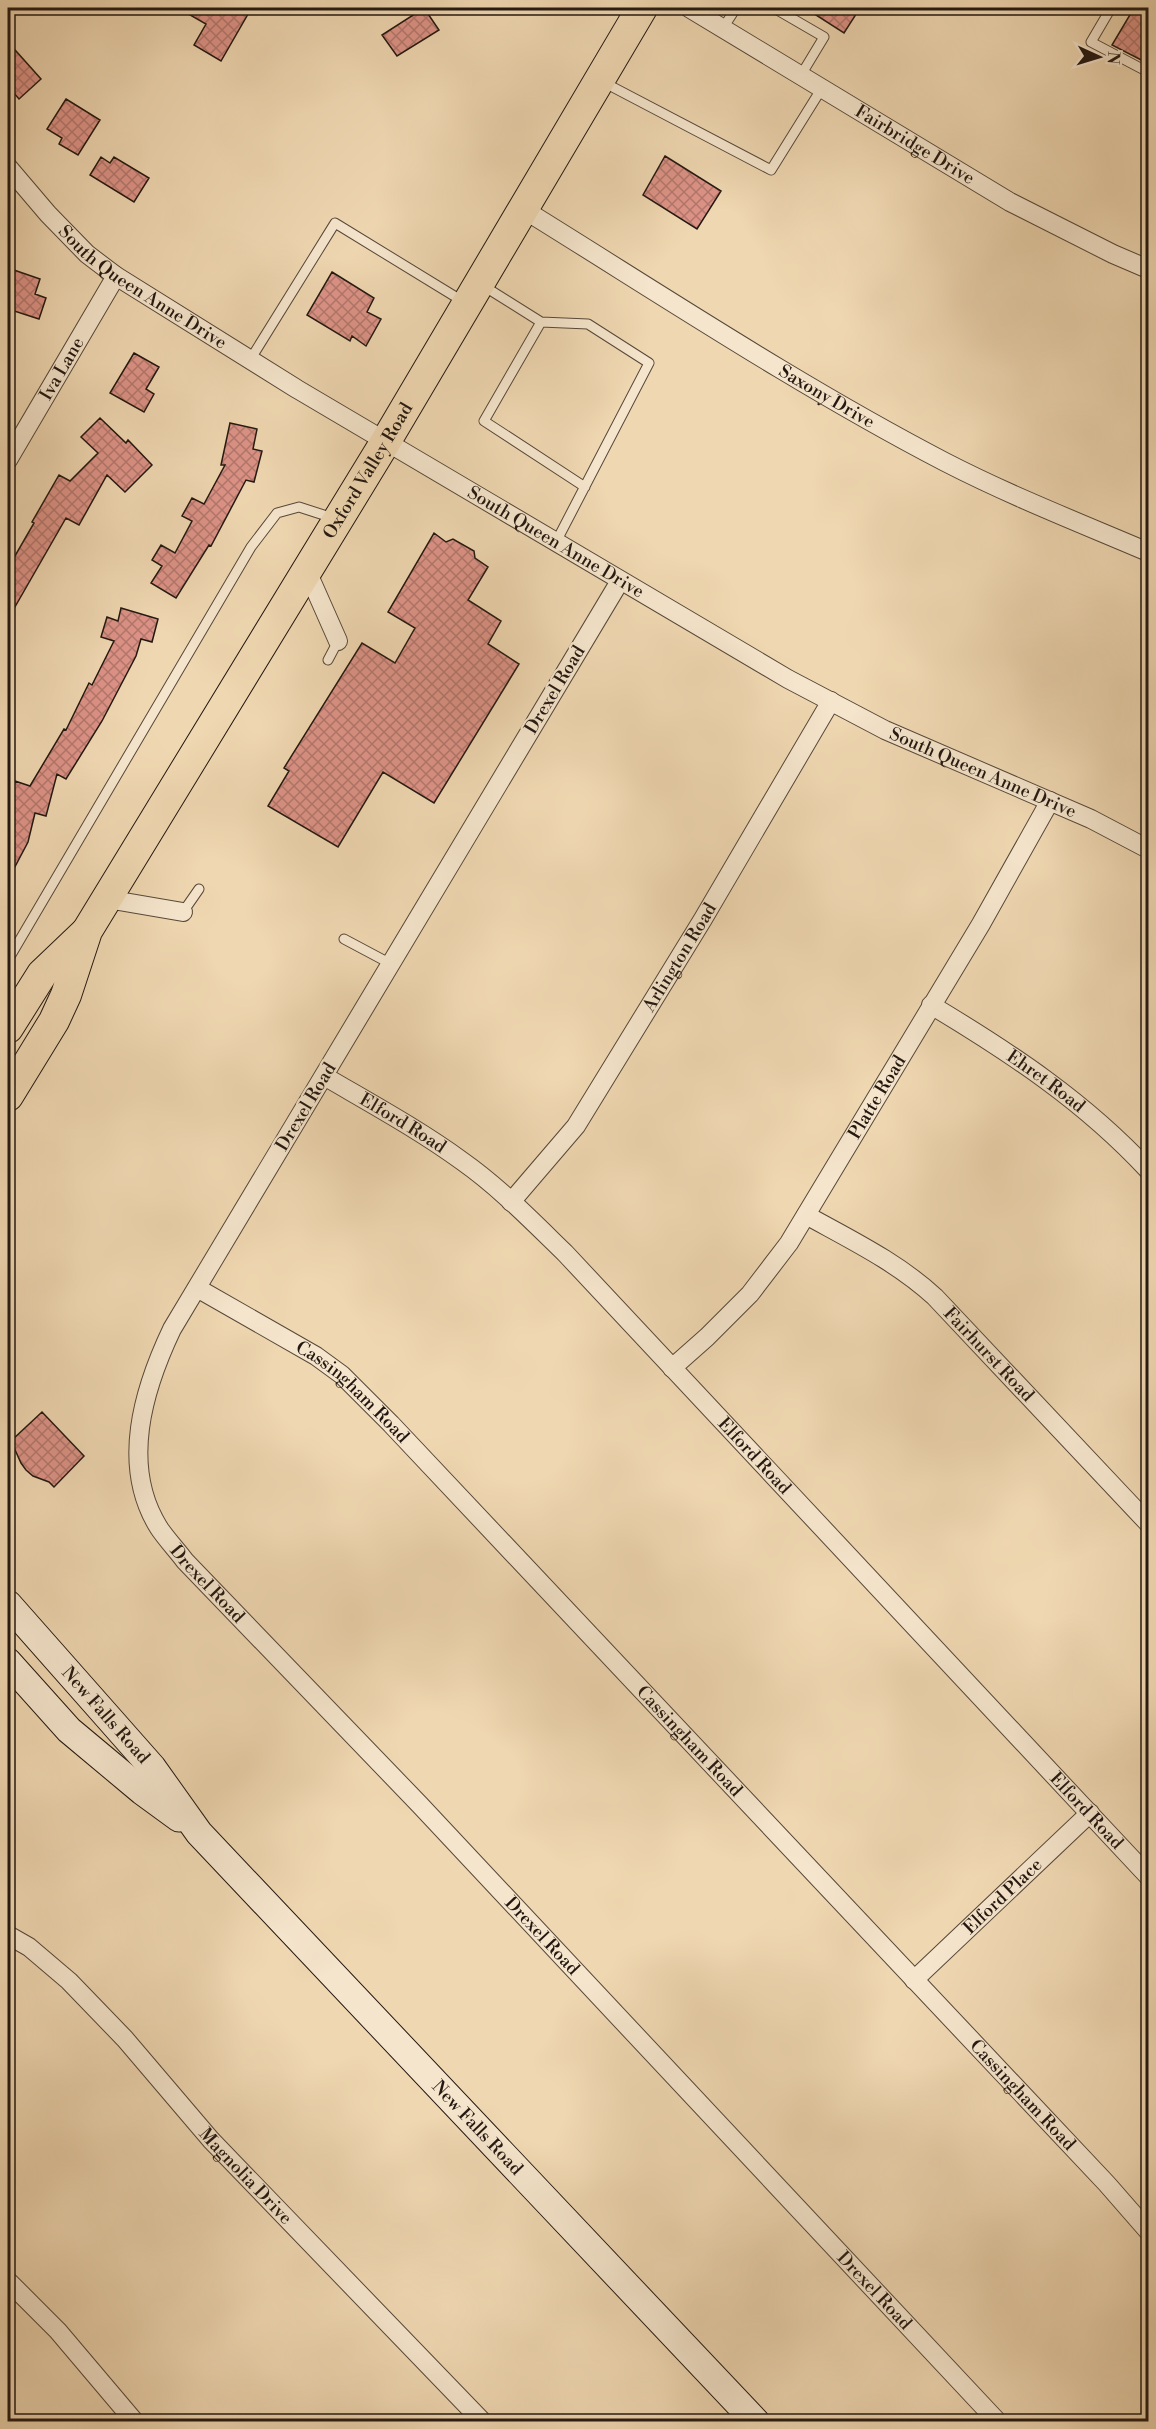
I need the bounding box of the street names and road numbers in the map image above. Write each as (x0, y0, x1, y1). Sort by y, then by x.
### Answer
street label: Fairbridge Drive (851, 100, 979, 190)
street label: South Queen Anne Drive (53, 220, 231, 354)
street label: Iva Lane (34, 333, 89, 404)
street label: Saxony Drive (775, 359, 879, 433)
street label: Oxford Valley Road (317, 398, 418, 543)
street label: South Queen Anne Drive (463, 481, 648, 603)
street label: Drexel Road (520, 641, 591, 738)
street label: South Queen Anne Drive (886, 722, 1080, 823)
street label: Arlington Road (637, 898, 722, 1017)
street label: Ehret Road (1002, 1045, 1091, 1118)
street label: Platte Road (843, 1050, 911, 1143)
street label: Drexel Road (271, 1058, 342, 1155)
street label: Elford Road (356, 1088, 451, 1159)
street label: Fairhurst Road (939, 1302, 1040, 1407)
street label: Cassingham Road (292, 1335, 415, 1448)
street label: Elford Road (713, 1412, 797, 1500)
street label: Drexel Road (165, 1540, 250, 1628)
street label: New Falls Road (57, 1662, 156, 1769)
street label: Cassingham Road (632, 1681, 748, 1802)
street label: Elford Road (1045, 1767, 1129, 1855)
street label: Elford Place (958, 1853, 1047, 1939)
street label: Drexel Road (500, 1892, 585, 1980)
street label: Cassingham Road (965, 2034, 1081, 2156)
street label: New Falls Road (427, 2075, 528, 2180)
street label: Magnolia Drive (194, 2123, 297, 2229)
street label: Drexel Road (832, 2246, 918, 2335)

